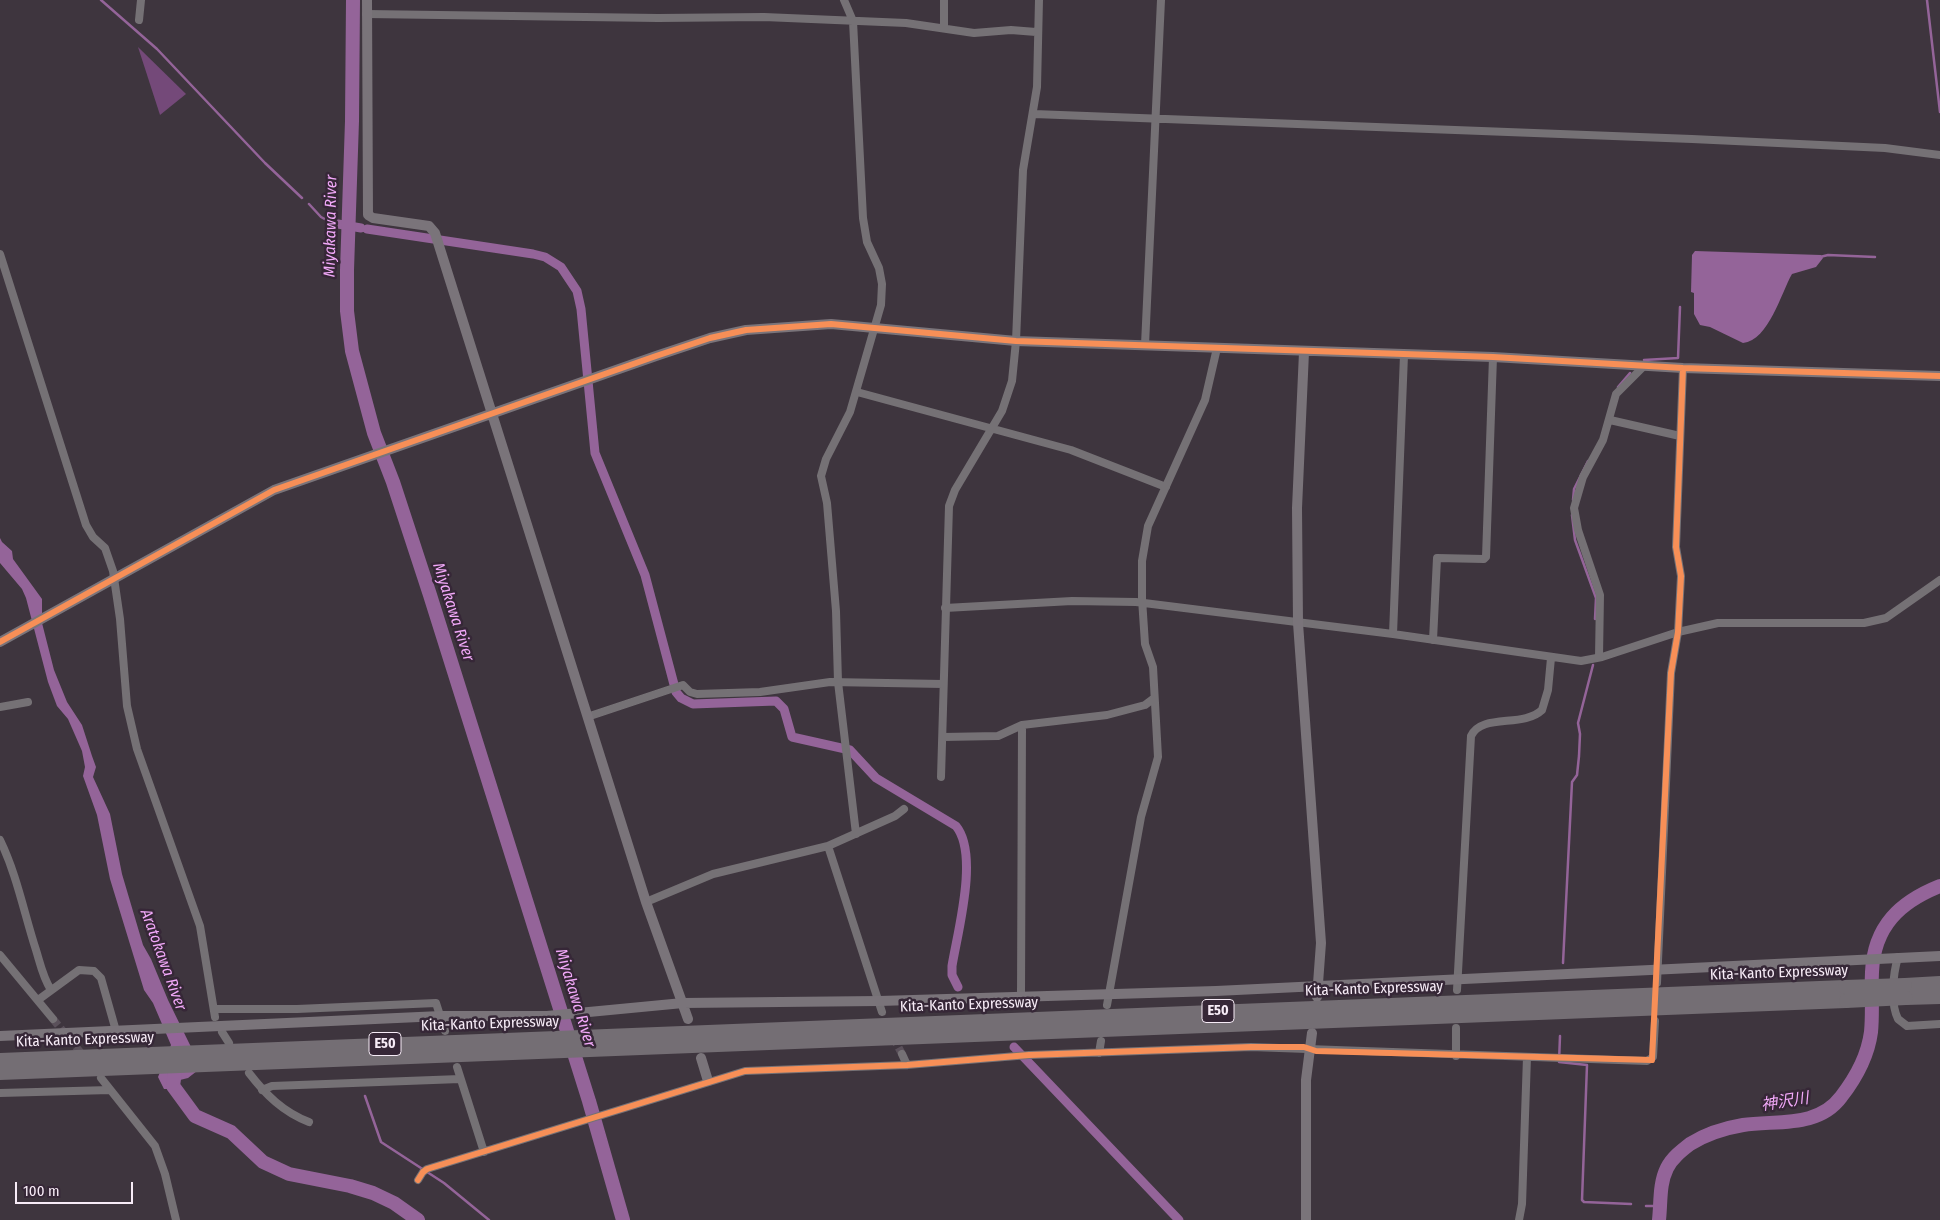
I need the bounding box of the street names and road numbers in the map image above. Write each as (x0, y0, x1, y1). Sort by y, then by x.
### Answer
street label: Kita-Kanto Expressway (1710, 962, 1848, 984)
street label: Kita-Kanto Expressway (1305, 978, 1443, 1000)
street label: Kita-Kanto Expressway (900, 994, 1038, 1016)
road number: E50 (1202, 999, 1234, 1022)
street label: Kita-Kanto Expressway (421, 1013, 559, 1035)
street label: Kita-Kanto Expressway (16, 1029, 154, 1051)
road number: E50 (369, 1032, 401, 1056)

